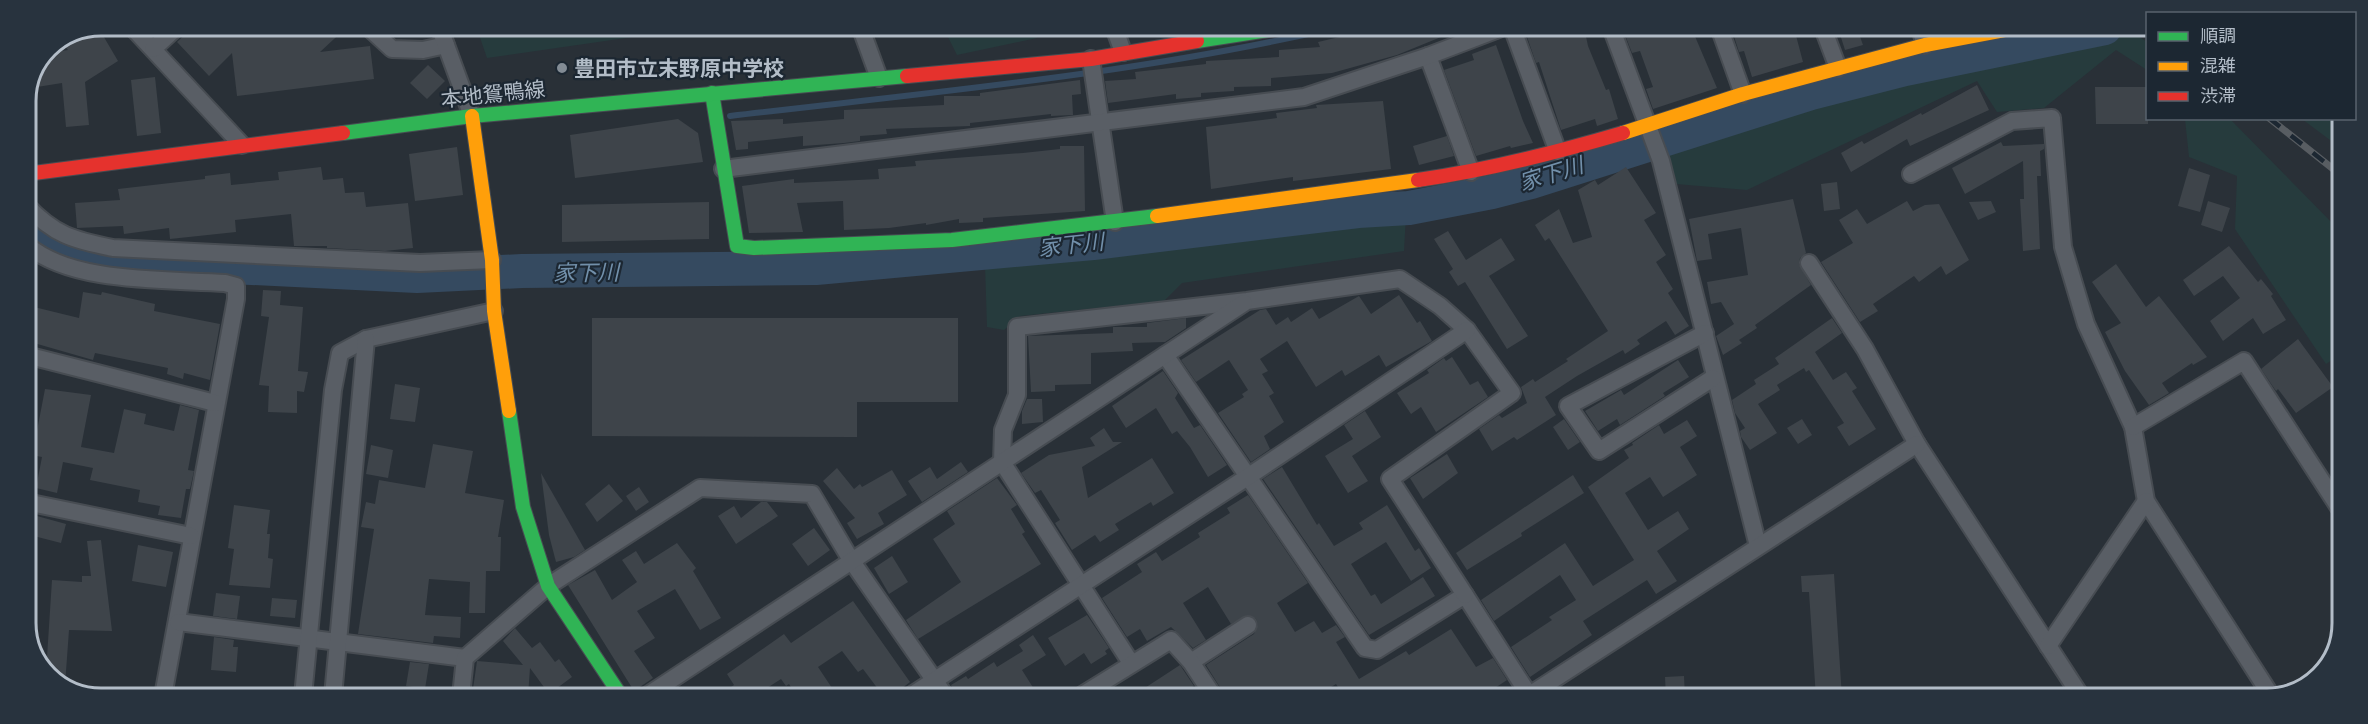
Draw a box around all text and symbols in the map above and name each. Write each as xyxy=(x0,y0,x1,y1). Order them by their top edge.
legend xyxy=(2146,12,2356,120)
text: 順調 xyxy=(2200,23,2236,48)
text: 混雑 xyxy=(2200,53,2236,78)
place label: 豊田市立末野原中学校 xyxy=(574,54,784,83)
marker: 豊田市立末野原中学校 xyxy=(555,61,569,75)
street label: 本地鴛鴨線 xyxy=(439,74,547,114)
text: 渋滞 xyxy=(2200,83,2236,108)
water label: 家下川 xyxy=(1515,149,1589,198)
water label: 家下川 xyxy=(1037,226,1107,264)
water label: 家下川 xyxy=(553,257,621,289)

